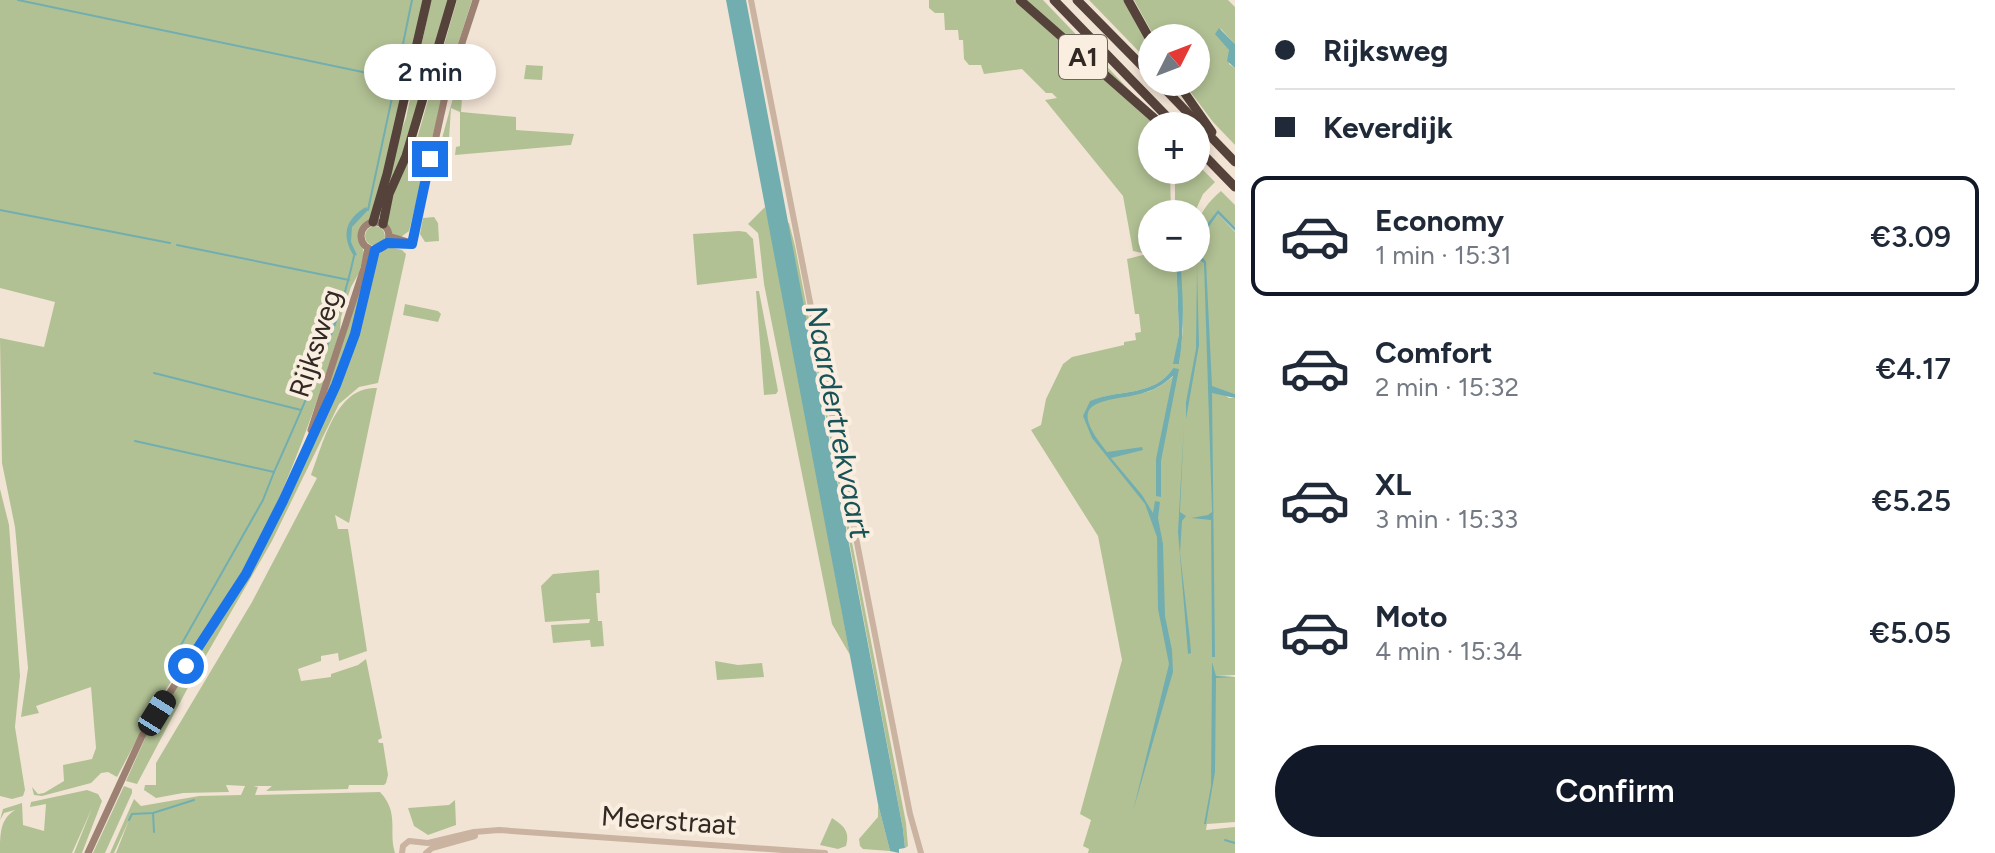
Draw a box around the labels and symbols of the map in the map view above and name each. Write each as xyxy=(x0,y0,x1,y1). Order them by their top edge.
north arrow xyxy=(1138,24,1210,96)
road number: A1 xyxy=(1059,35,1107,79)
callout: 2 min xyxy=(364,43,496,99)
route end xyxy=(412,141,448,177)
street label: Rijksweg xyxy=(282,285,348,401)
water label: Naardertrekvaart xyxy=(798,302,879,543)
route start xyxy=(168,648,204,684)
car xyxy=(134,686,180,740)
street label: Meerstraat xyxy=(600,798,738,842)

